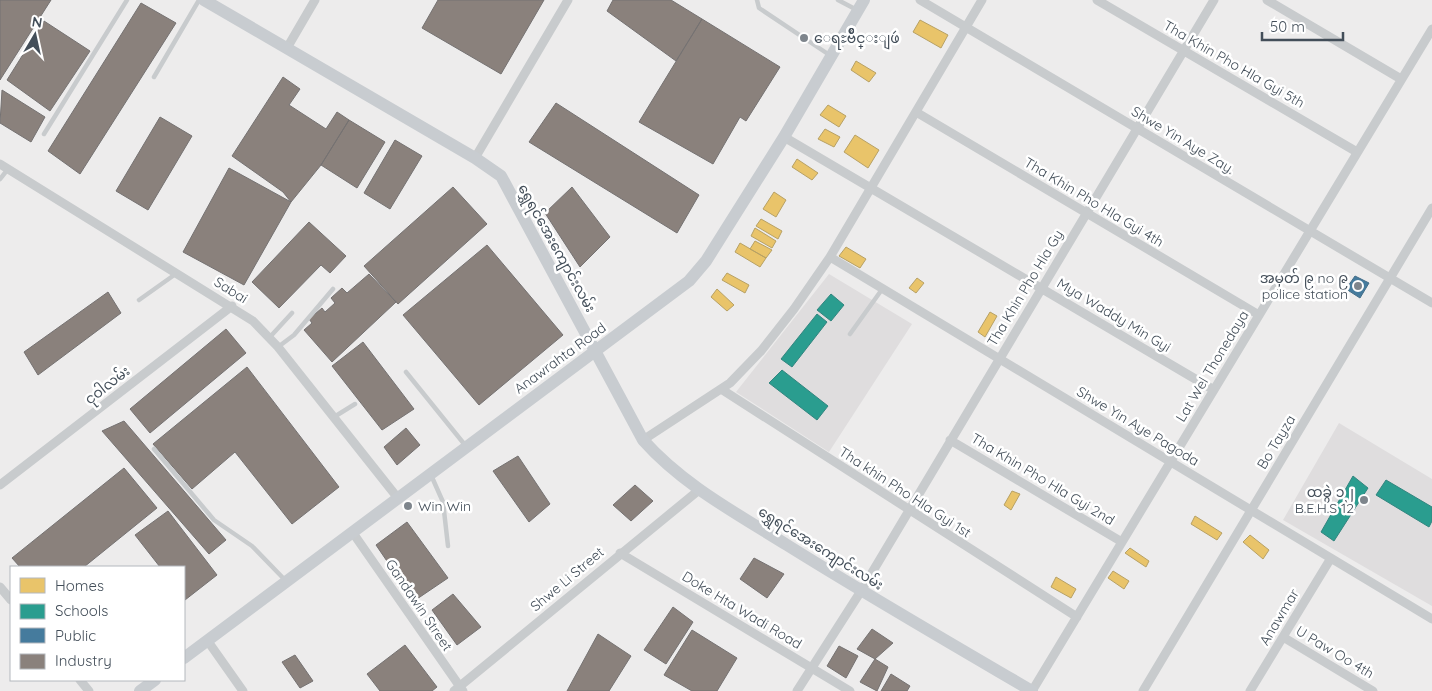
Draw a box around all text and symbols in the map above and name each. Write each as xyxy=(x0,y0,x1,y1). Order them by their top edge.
north arrow xyxy=(10,10,60,60)
scale bar xyxy=(1262,10,1343,42)
text: N xyxy=(31,12,44,32)
street label: Tha Khin Pho Hla Gyi 5th xyxy=(1160,16,1308,112)
text: 50 m xyxy=(1270,17,1305,36)
place label: ေရႊဗ်ိဳင္းျဖဴ xyxy=(814,28,900,50)
marker: ေရႊဗ်ိဳင္းျဖဴ xyxy=(798,32,810,44)
street label: Shwe Yin Aye Zay. xyxy=(1128,102,1238,178)
street label: Tha Khin Pho Hla Gyi 4th xyxy=(1021,153,1167,251)
street label: ရွှေရင်အေးကျောင်းလမ်း xyxy=(512,180,601,317)
street label: Tha Khin Pho Hla Gy xyxy=(983,226,1067,350)
place label: အမှတ် ၉ no ၉ police station xyxy=(1260,268,1348,303)
street label: Sabai xyxy=(211,273,251,307)
street label: Mya Waddy Min Gyi xyxy=(1054,274,1174,356)
marker: အမှတ် ၉ no ၉ police station xyxy=(1352,280,1364,292)
street label: Lat Wel Thonedaya xyxy=(1172,307,1252,425)
street label: Anawrahta Road xyxy=(510,319,610,397)
street label: ငုဝါလမ်း xyxy=(80,361,135,411)
street label: Shwe Yin Aye Pagoda xyxy=(1073,382,1203,470)
street label: Bo Tayza xyxy=(1253,412,1299,472)
street label: Tha Khin Pho Hla Gyi 2nd xyxy=(968,429,1118,529)
street label: Tha khin Pho Hla Gyi 1st xyxy=(835,442,975,542)
place label: ထခွဲ ၁၂ B.E.H.S 12 xyxy=(1295,483,1354,517)
marker: ထခွဲ ၁၂ B.E.H.S 12 xyxy=(1358,494,1370,506)
place label: Win Win xyxy=(418,497,471,515)
marker: Win Win xyxy=(402,500,414,512)
street label: ရွှေရင်အေးကျောင်းလမ်း xyxy=(754,501,887,596)
street label: Shwe Li Street xyxy=(527,543,608,615)
street label: Gandawin Street xyxy=(382,556,457,655)
legend xyxy=(10,566,185,681)
street label: Doke Hta Wadi Road xyxy=(679,567,805,653)
text: Homes xyxy=(55,576,104,595)
street label: Anawmar xyxy=(1255,585,1303,649)
text: Schools xyxy=(55,601,108,620)
street label: U Paw Oo 4th xyxy=(1293,622,1377,682)
text: Public xyxy=(55,626,96,645)
text: Industry xyxy=(55,651,112,670)

